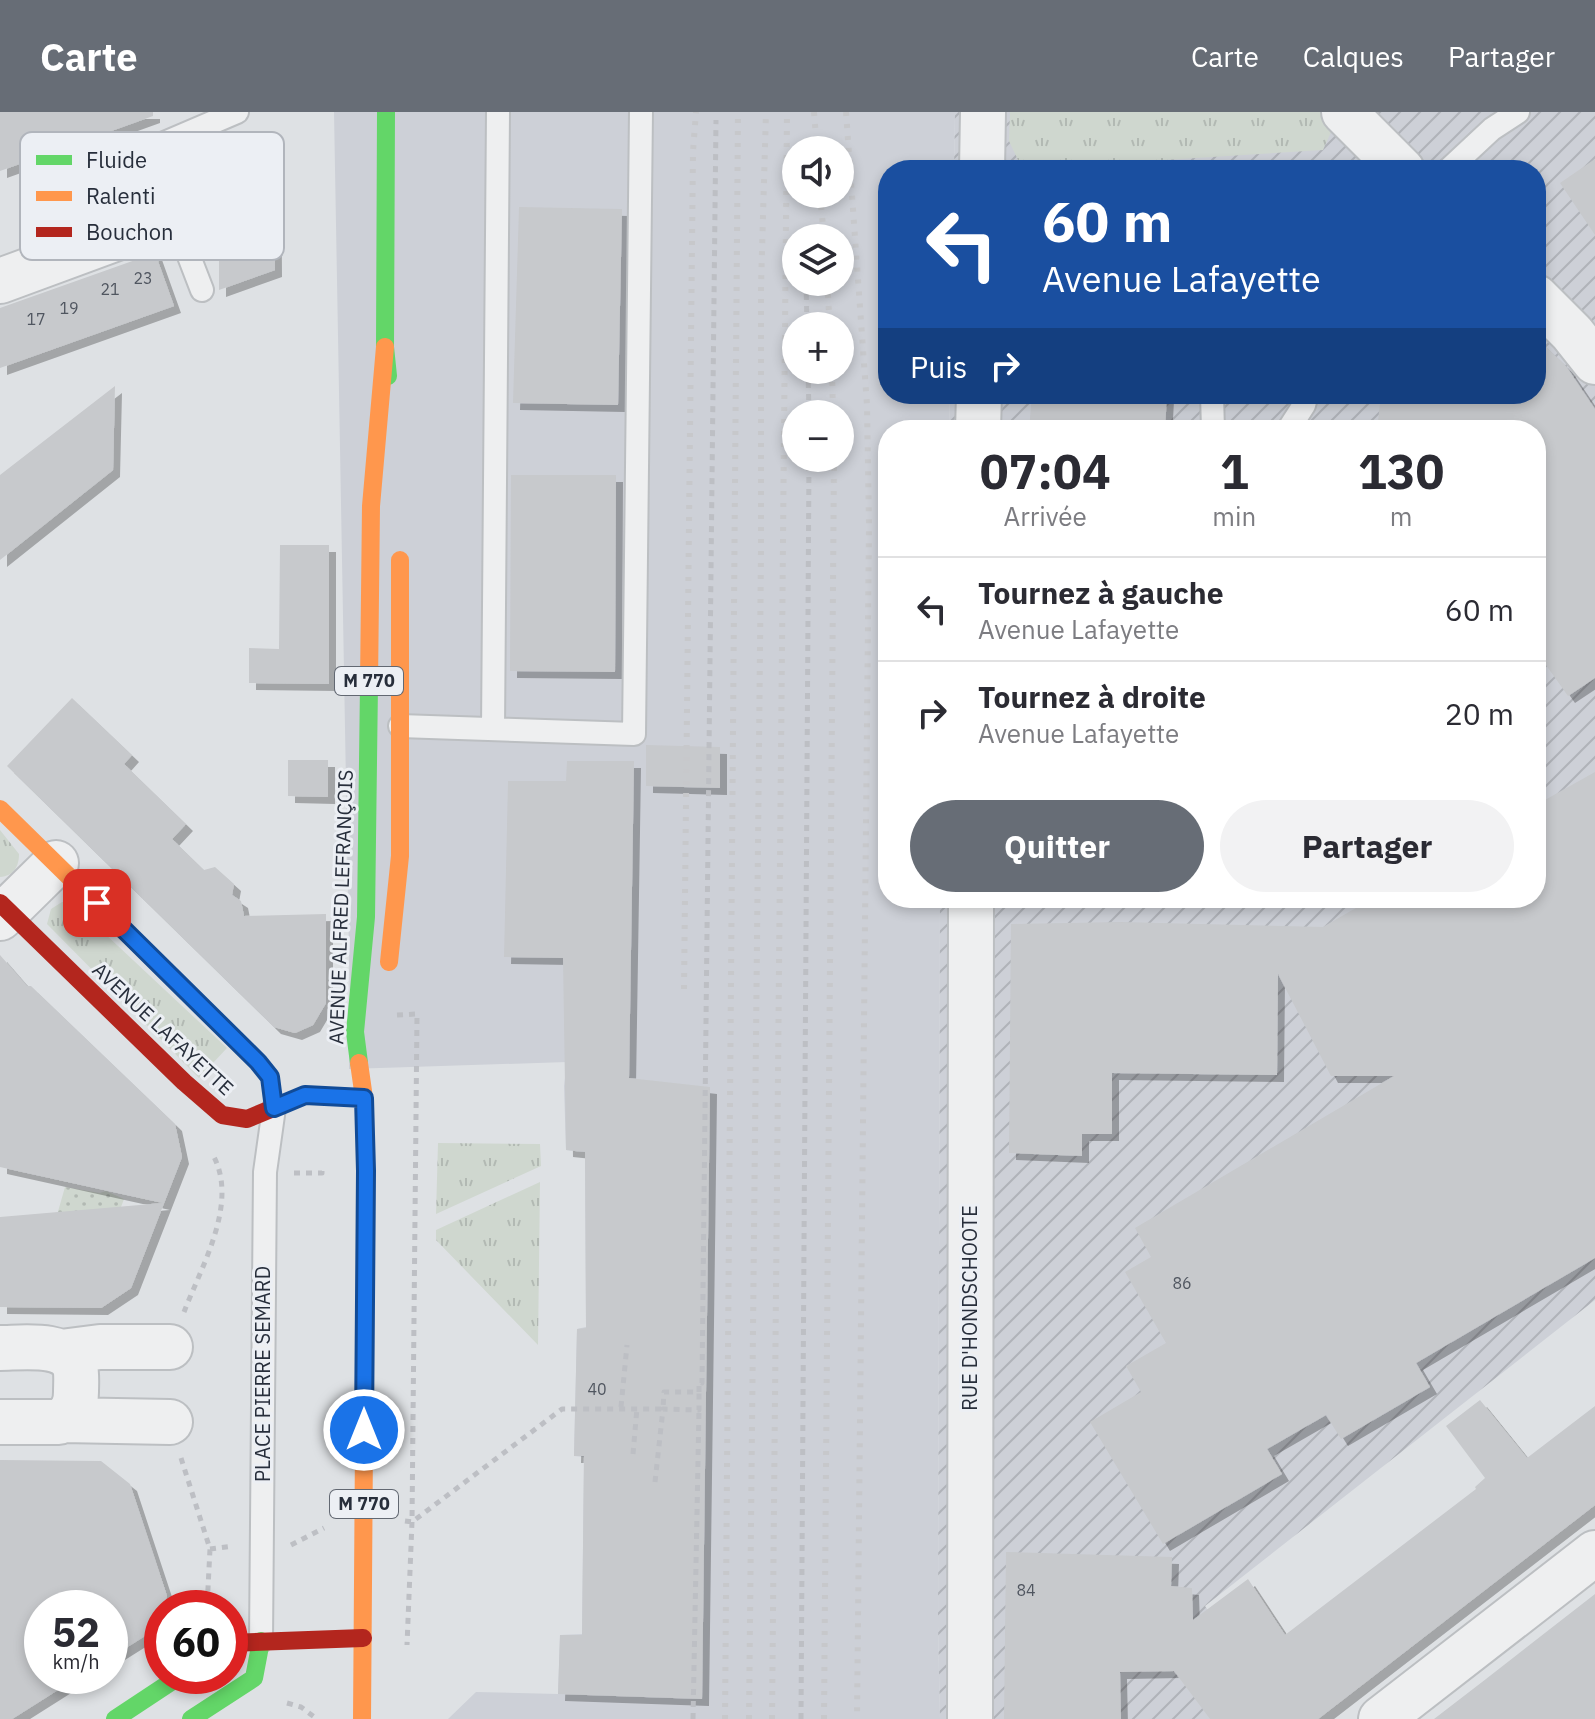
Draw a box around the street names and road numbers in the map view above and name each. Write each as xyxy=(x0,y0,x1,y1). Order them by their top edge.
road number: M 770 xyxy=(335,667,403,695)
street label: AVENUE ALFRED LEFRANÇOIS xyxy=(322,769,359,1045)
street label: AVENUE LAFAYETTE xyxy=(87,956,240,1101)
street label: RUE D'HONDSCHOOTE xyxy=(956,1205,983,1411)
street label: PLACE PIERRE SEMARD xyxy=(249,1266,276,1482)
road number: M 770 xyxy=(330,1490,398,1518)

